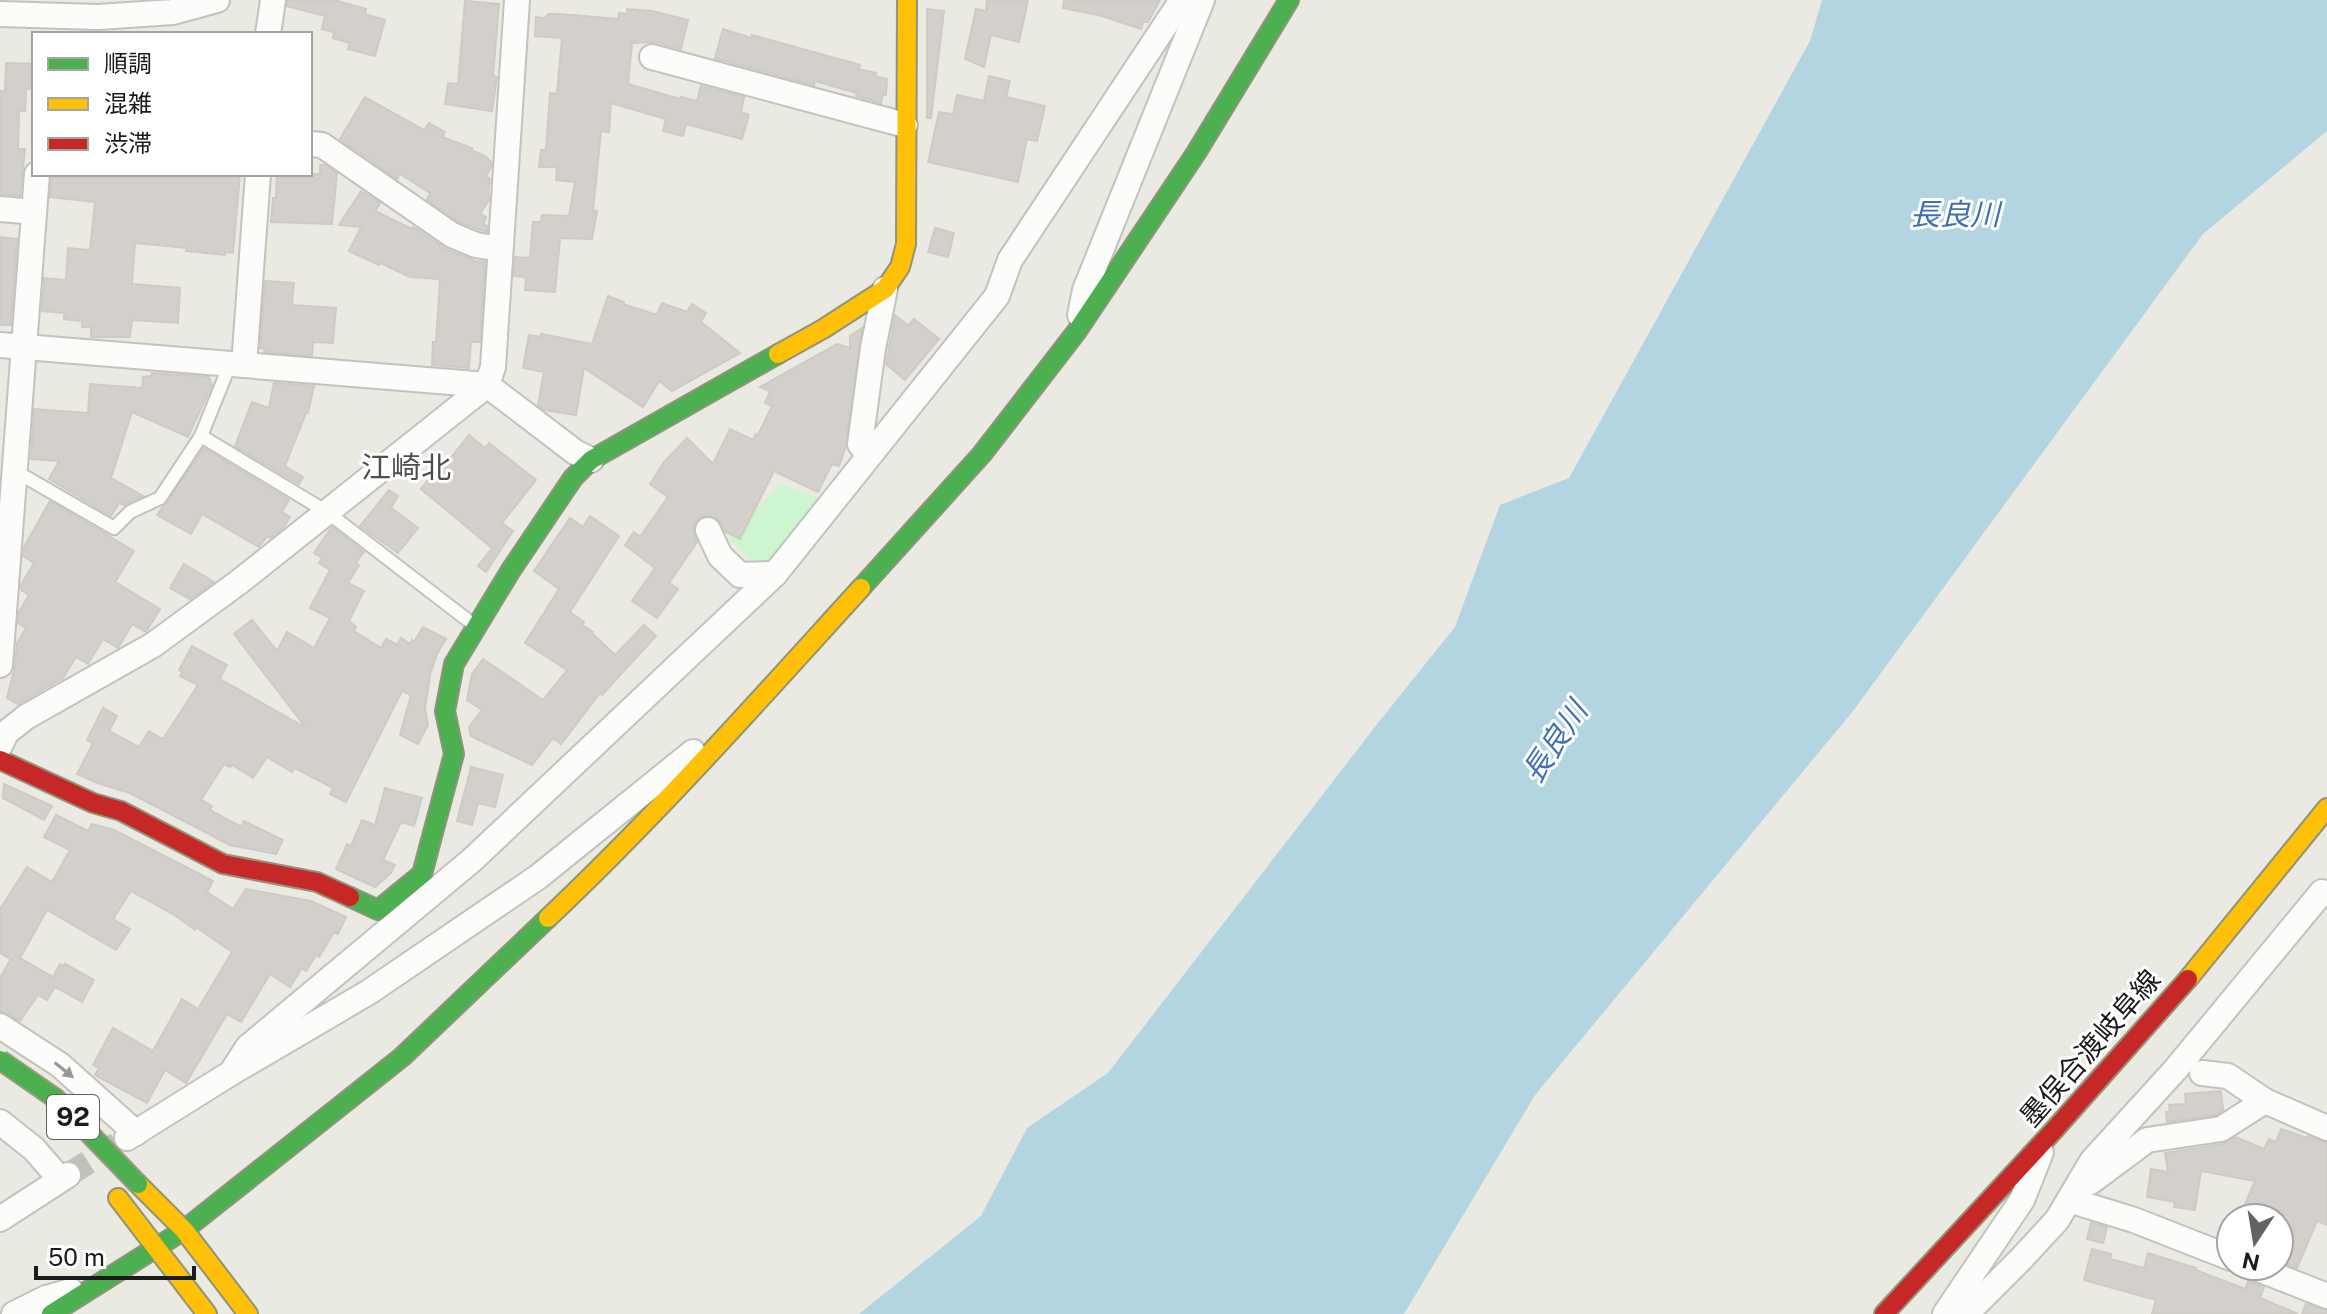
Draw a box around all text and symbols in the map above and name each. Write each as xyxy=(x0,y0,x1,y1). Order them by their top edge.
legend xyxy=(32,32,312,176)
text: 順調 xyxy=(104,49,152,77)
text: 混雑 xyxy=(104,89,152,117)
text: 渋滞 xyxy=(104,129,152,157)
water label: 長良川 xyxy=(1910,196,2003,232)
district label: 江崎北 xyxy=(361,449,451,485)
water label: 長良川 xyxy=(1514,692,1596,789)
street label: 墨俣合渡岐阜線 xyxy=(2013,963,2166,1132)
one-way arrow xyxy=(54,1061,75,1078)
road number: 92 xyxy=(47,1095,99,1139)
north arrow xyxy=(2215,1202,2295,1282)
scale bar xyxy=(36,1230,194,1280)
text: 50 m xyxy=(48,1243,105,1271)
text: N xyxy=(2240,1247,2262,1276)

